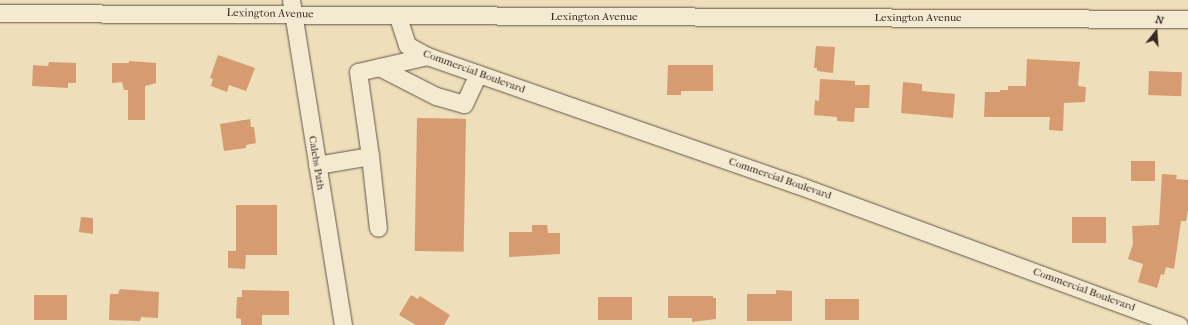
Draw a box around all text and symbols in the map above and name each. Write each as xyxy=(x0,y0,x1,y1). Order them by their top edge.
street label: Lexington Avenue xyxy=(226,7,314,21)
street label: Lexington Avenue xyxy=(550,10,638,24)
street label: Lexington Avenue xyxy=(874,11,962,25)
north arrow xyxy=(1136,12,1176,52)
text: N xyxy=(1154,13,1166,27)
street label: Commercial Boulevard xyxy=(421,47,527,97)
street label: Calebs Path xyxy=(305,135,327,191)
street label: Commercial Boulevard xyxy=(727,155,833,203)
street label: Commercial Boulevard xyxy=(1031,265,1137,315)

